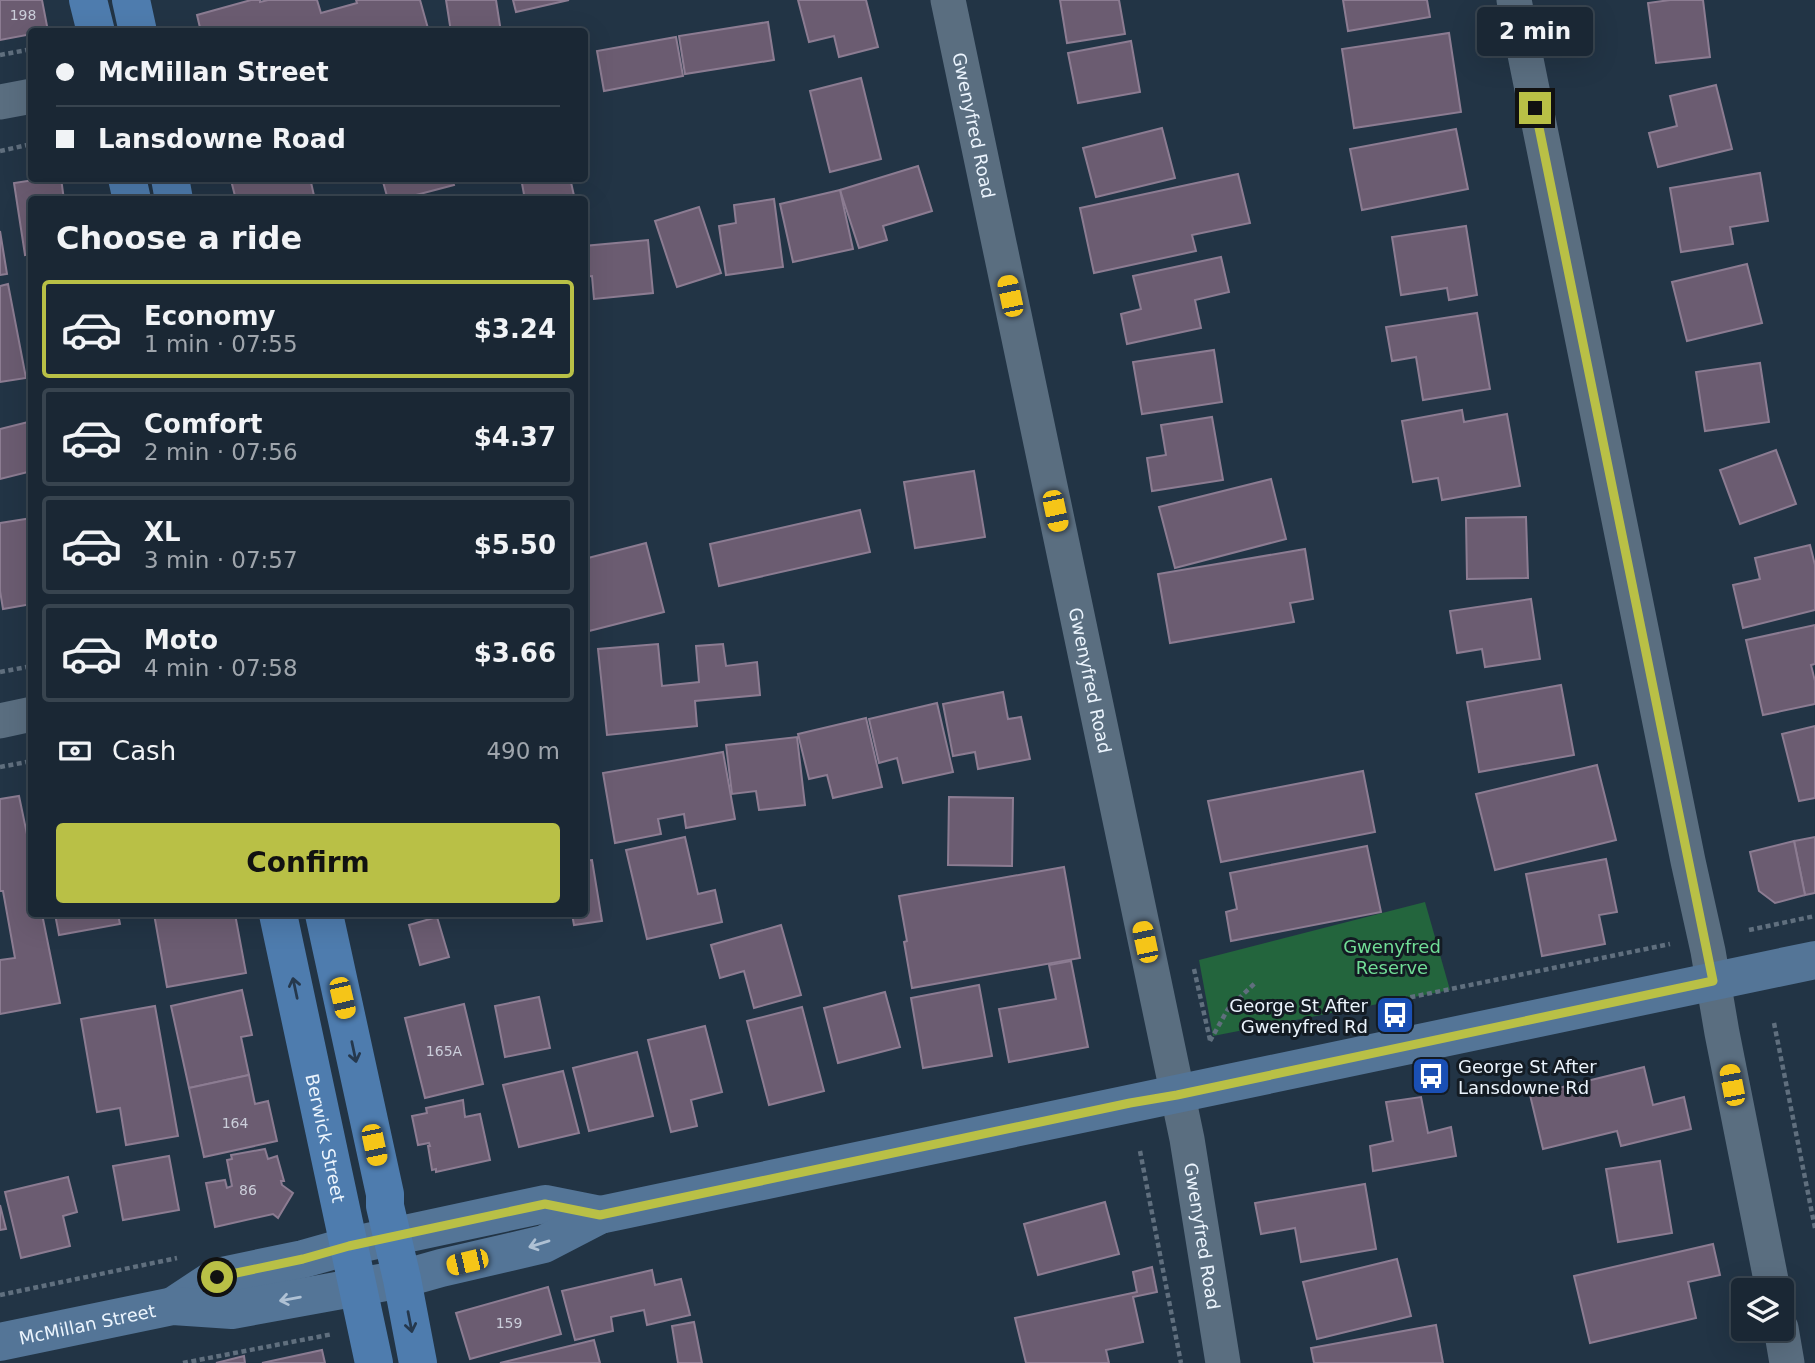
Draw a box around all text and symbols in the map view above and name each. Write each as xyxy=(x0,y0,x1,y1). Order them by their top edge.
house number: 198 xyxy=(10,7,36,23)
callout: 2 min xyxy=(1477,7,1593,56)
text: 2 min xyxy=(1499,18,1571,44)
street label: Gwenyfred Road xyxy=(949,50,1000,200)
text: McMillan Street xyxy=(98,57,329,87)
route end xyxy=(1519,92,1551,124)
text: Lansdowne Road xyxy=(98,124,346,154)
text: Choose a ride xyxy=(56,219,302,257)
car xyxy=(996,273,1025,319)
icon: car xyxy=(60,298,123,361)
text: Economy xyxy=(144,301,275,331)
text: $3.24 xyxy=(474,314,556,344)
text: 1 min · 07:55 xyxy=(144,331,298,357)
icon: car xyxy=(60,406,123,469)
text: Comfort xyxy=(144,409,262,439)
text: $4.37 xyxy=(474,422,556,452)
text: 2 min · 07:56 xyxy=(144,439,298,465)
car xyxy=(1041,488,1070,534)
icon: car xyxy=(60,514,123,577)
text: XL xyxy=(144,517,181,547)
text: $5.50 xyxy=(474,530,556,560)
text: 3 min · 07:57 xyxy=(144,547,298,573)
street label: Gwenyfred Road xyxy=(1065,605,1116,755)
icon: car xyxy=(60,622,123,685)
text: Moto xyxy=(144,625,218,655)
text: $3.66 xyxy=(474,638,556,668)
text: 4 min · 07:58 xyxy=(144,655,298,681)
icon: cash xyxy=(56,732,94,770)
text: Cash xyxy=(112,736,176,766)
text: 490 m xyxy=(486,738,560,764)
button: Confirm xyxy=(56,823,560,903)
car xyxy=(1131,919,1160,965)
park label: Gwenyfred Reserve xyxy=(1343,936,1441,978)
car xyxy=(328,975,357,1021)
one-way arrow xyxy=(287,977,301,1000)
bus stop icon: George St After Gwenyfred Rd xyxy=(1374,994,1416,1036)
place label: George St After Gwenyfred Rd xyxy=(1229,995,1369,1037)
one-way arrow xyxy=(348,1040,362,1063)
house number: 165A xyxy=(426,1043,463,1059)
bus stop icon: George St After Lansdowne Rd xyxy=(1410,1055,1452,1097)
place label: George St After Lansdowne Rd xyxy=(1458,1056,1597,1098)
car xyxy=(1718,1062,1747,1108)
street label: Berwick Street xyxy=(302,1071,350,1204)
house number: 164 xyxy=(222,1115,248,1131)
car xyxy=(360,1122,389,1168)
street label: Gwenyfred Road xyxy=(1180,1161,1225,1311)
house number: 86 xyxy=(239,1182,257,1198)
one-way arrow xyxy=(528,1239,550,1252)
car xyxy=(445,1247,490,1277)
route start xyxy=(201,1261,233,1293)
map controls xyxy=(1731,1278,1794,1341)
button: layers xyxy=(1731,1278,1794,1341)
one-way arrow xyxy=(279,1293,302,1307)
street label: McMillan Street xyxy=(17,1299,157,1348)
one-way arrow xyxy=(404,1310,418,1333)
house number: 159 xyxy=(496,1315,522,1331)

